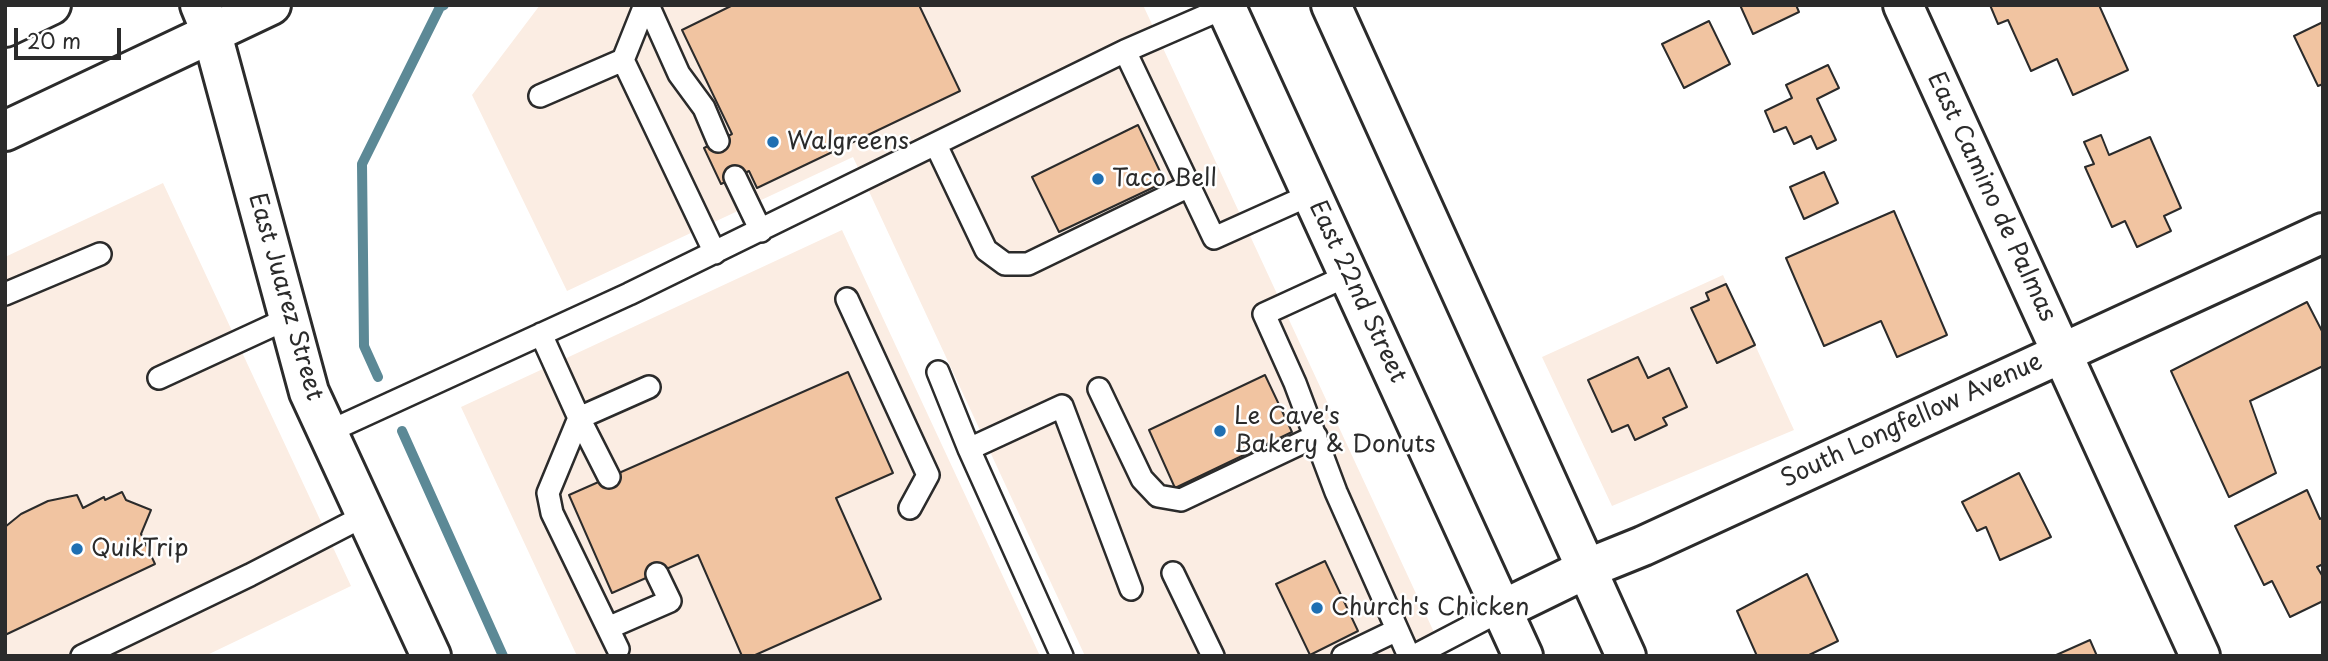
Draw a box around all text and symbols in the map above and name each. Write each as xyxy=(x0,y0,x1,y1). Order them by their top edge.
scale bar xyxy=(18,14,124,58)
text: 20 m xyxy=(27,24,81,56)
street label: East Camino de Palmas xyxy=(1921,68,2061,326)
place label: Walgreens xyxy=(787,128,909,156)
marker: Walgreens xyxy=(765,134,781,150)
place label: Taco Bell xyxy=(1112,165,1217,193)
marker: Taco Bell xyxy=(1090,171,1106,187)
street label: East Juarez Street xyxy=(242,190,328,404)
street label: East 22nd Street xyxy=(1302,196,1412,388)
street label: South Longfellow Avenue xyxy=(1777,348,2047,494)
place label: Le Cave's Bakery & Donuts xyxy=(1234,403,1436,459)
marker: Le Cave's Bakery & Donuts xyxy=(1212,423,1228,439)
place label: QuikTrip xyxy=(91,535,188,563)
marker: QuikTrip xyxy=(69,541,85,557)
place label: Church's Chicken xyxy=(1331,594,1530,622)
marker: Church's Chicken xyxy=(1309,600,1325,616)

